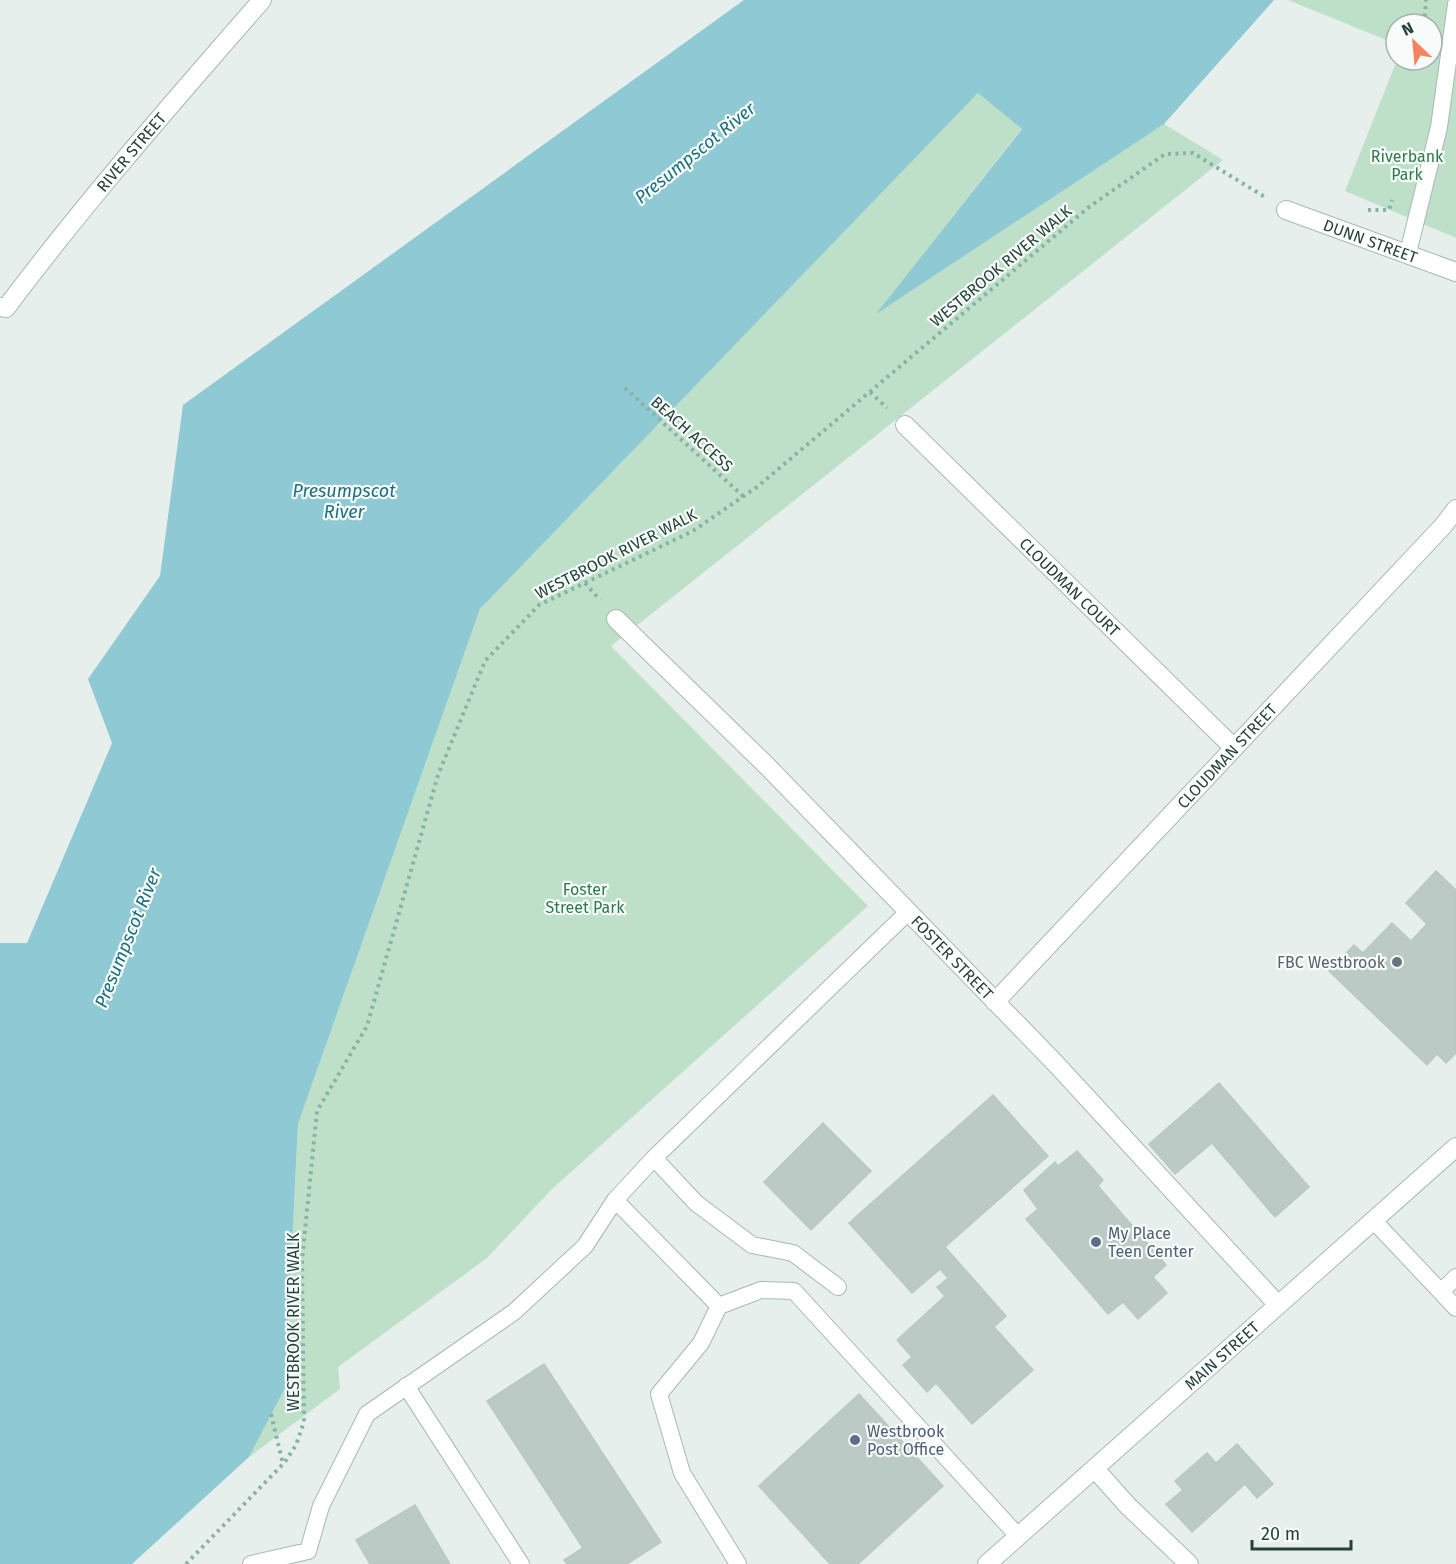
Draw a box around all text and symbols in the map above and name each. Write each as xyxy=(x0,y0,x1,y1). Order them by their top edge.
north arrow xyxy=(1384,12,1444,72)
text: N xyxy=(1399,18,1417,40)
water label: Presumpscot River xyxy=(630,97,761,208)
street label: RIVER STREET xyxy=(92,108,170,195)
park label: Riverbank Park xyxy=(1371,147,1444,184)
street label: WESTBROOK RIVER WALK xyxy=(926,201,1076,331)
street label: DUNN STREET xyxy=(1321,215,1421,267)
street label: BEACH ACCESS xyxy=(647,392,737,476)
water label: Presumpscot River xyxy=(292,480,396,523)
street label: WESTBROOK RIVER WALK xyxy=(532,505,701,603)
street label: CLOUDMAN COURT xyxy=(1016,534,1124,641)
street label: CLOUDMAN STREET xyxy=(1173,699,1281,812)
water label: Presumpscot River xyxy=(90,864,166,1011)
park label: Foster Street Park xyxy=(545,880,625,917)
street label: FOSTER STREET xyxy=(907,911,998,1004)
place label: FBC Westbrook xyxy=(1277,953,1386,972)
marker: FBC Westbrook xyxy=(1390,955,1404,969)
place label: My Place Teen Center xyxy=(1108,1224,1194,1261)
street label: WESTBROOK RIVER WALK xyxy=(284,1232,303,1411)
marker: My Place Teen Center xyxy=(1089,1235,1103,1249)
street label: MAIN STREET xyxy=(1180,1317,1263,1393)
place label: Westbrook Post Office xyxy=(867,1422,945,1459)
marker: Westbrook Post Office xyxy=(848,1433,862,1447)
scale bar xyxy=(1252,1513,1351,1551)
text: 20 m xyxy=(1261,1523,1300,1545)

